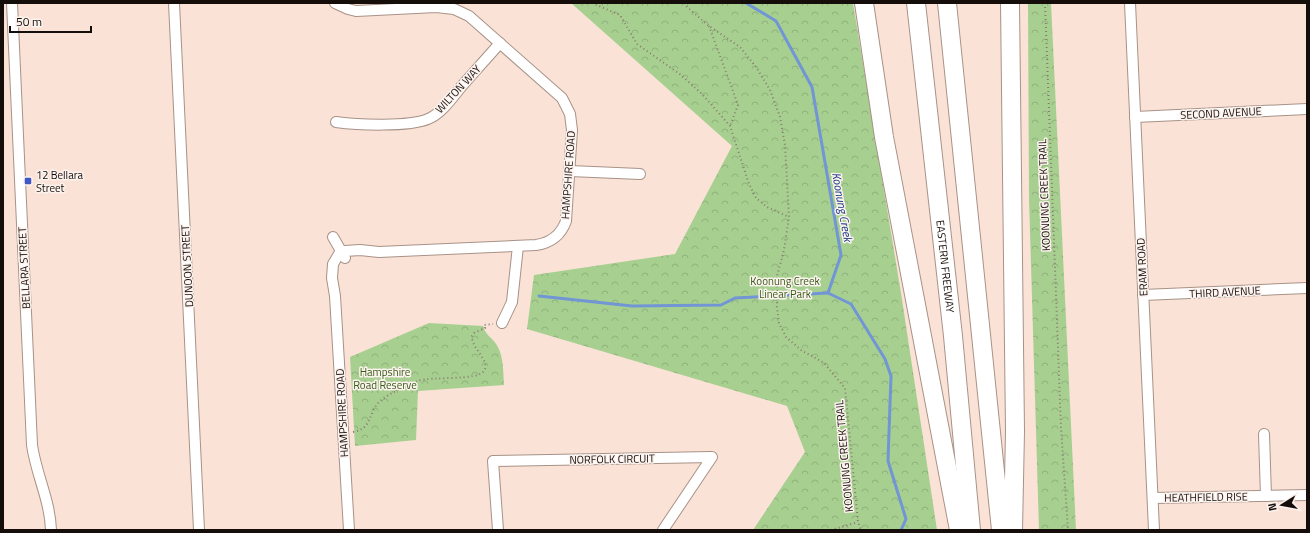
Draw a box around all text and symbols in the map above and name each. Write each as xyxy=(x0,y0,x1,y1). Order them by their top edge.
scale bar xyxy=(10,8,91,34)
text: 50 m xyxy=(16,12,42,31)
street label: WILTON WAY xyxy=(431,61,485,117)
street label: SECOND AVENUE xyxy=(1180,103,1262,123)
street label: HAMPSHIRE ROAD xyxy=(557,130,579,220)
street label: KOONUNG CREEK TRAIL xyxy=(1034,138,1054,251)
place label: 12 Bellara Street xyxy=(36,167,83,196)
water label: Koonung Creek xyxy=(827,171,858,245)
marker: 12 Bellara Street xyxy=(23,176,33,186)
street label: EASTERN FREEWAY xyxy=(932,219,958,314)
street label: DUNOON STREET xyxy=(177,224,197,308)
street label: BELLARA STREET xyxy=(14,226,34,309)
street label: ERAM ROAD xyxy=(1132,237,1152,297)
park label: Koonung Creek Linear Park xyxy=(750,273,820,302)
street label: THIRD AVENUE xyxy=(1189,282,1261,302)
park label: Hampshire Road Reserve xyxy=(353,364,417,393)
street label: HAMPSHIRE ROAD xyxy=(332,368,352,458)
street label: KOONUNG CREEK TRAIL xyxy=(831,399,857,513)
street label: NORFOLK CIRCUIT xyxy=(569,450,655,468)
north arrow xyxy=(1262,485,1302,525)
street label: HEATHFIELD RISE xyxy=(1164,488,1248,506)
text: N xyxy=(1264,502,1281,512)

